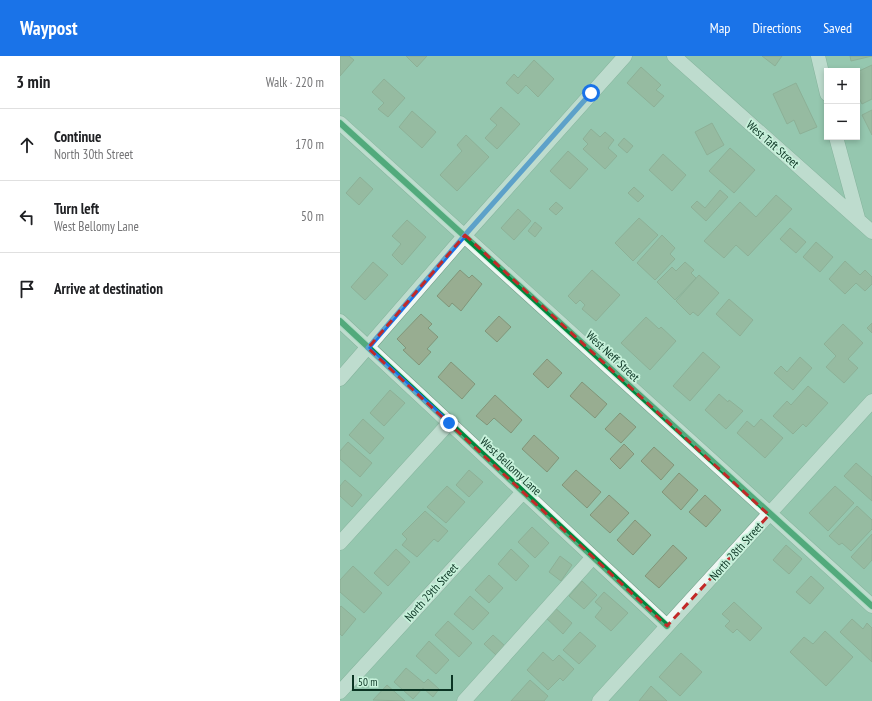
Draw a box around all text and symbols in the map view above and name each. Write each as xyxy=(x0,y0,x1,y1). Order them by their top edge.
text: Waypost xyxy=(20,16,77,40)
text: Map xyxy=(710,19,730,37)
text: Directions xyxy=(752,19,801,37)
text: Saved xyxy=(823,19,852,37)
map controls xyxy=(824,68,860,140)
button: + xyxy=(824,68,860,104)
text: 3 min xyxy=(16,71,50,93)
text: Walk · 220 m xyxy=(266,74,324,91)
route start xyxy=(582,84,600,102)
button: − xyxy=(824,104,860,140)
street label: West Taft Street xyxy=(744,117,803,171)
text: Continue xyxy=(54,127,101,146)
icon: ahead xyxy=(16,134,38,156)
text: 170 m xyxy=(295,136,324,153)
text: North 30th Street xyxy=(54,146,133,163)
text: Turn left xyxy=(54,199,99,218)
icon: left xyxy=(16,206,38,228)
text: 50 m xyxy=(301,208,324,225)
text: West Bellomy Lane xyxy=(54,218,139,235)
icon: arrive xyxy=(16,278,38,300)
text: Arrive at destination xyxy=(54,279,163,298)
street label: West Neff Street xyxy=(583,328,643,385)
route end xyxy=(440,414,458,432)
street label: West Bellomy Lane xyxy=(477,434,545,498)
street label: North 28th Street xyxy=(706,518,766,583)
street label: North 29th Street xyxy=(401,559,461,624)
scale bar xyxy=(352,673,453,692)
text: 50 m xyxy=(358,675,377,689)

